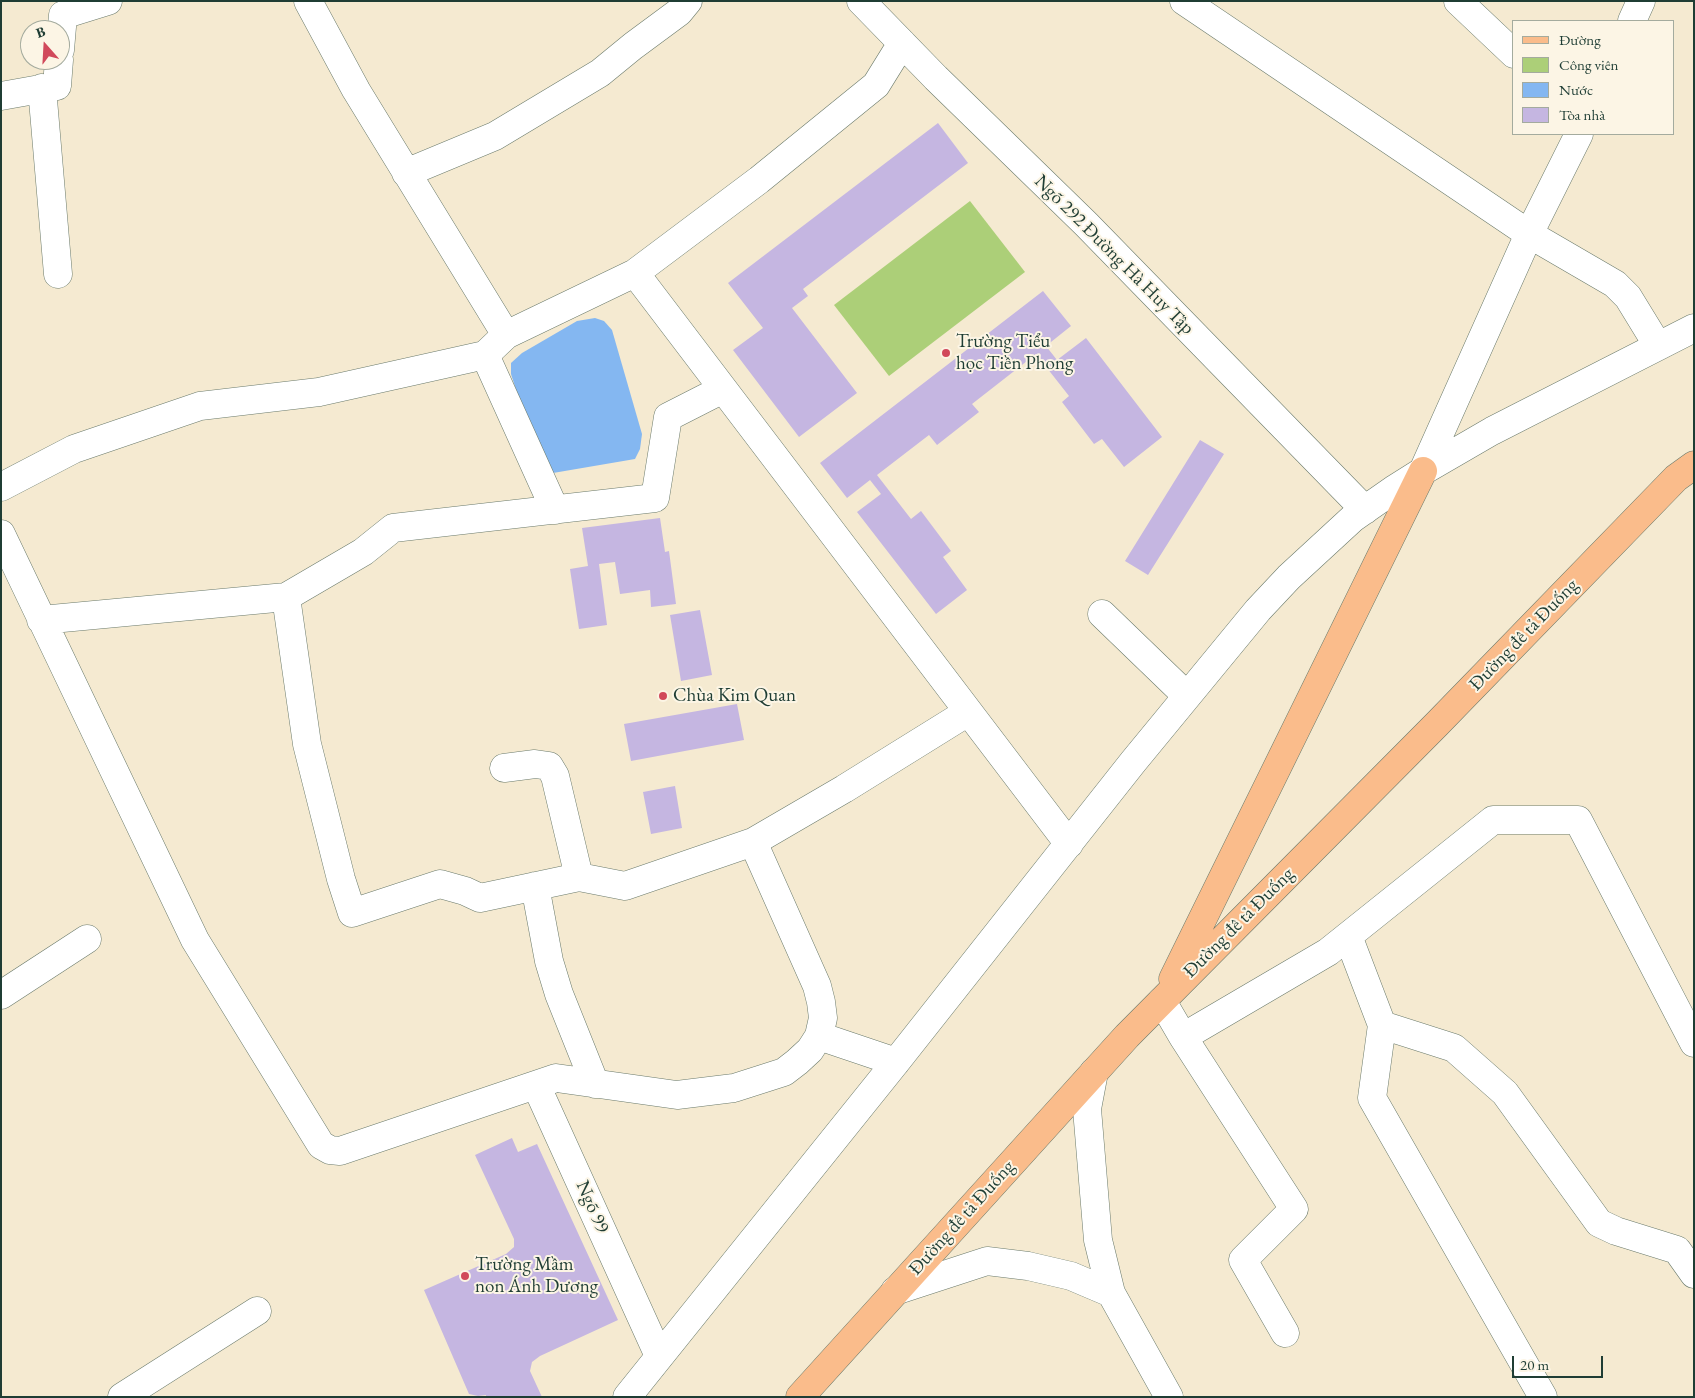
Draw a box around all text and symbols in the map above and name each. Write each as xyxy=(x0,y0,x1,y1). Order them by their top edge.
north arrow xyxy=(20,20,70,70)
legend xyxy=(1512,20,1675,135)
text: B xyxy=(33,22,48,42)
text: Đường xyxy=(1559,30,1601,49)
text: Công viên xyxy=(1559,55,1619,74)
text: Nước xyxy=(1559,80,1593,99)
text: Tòa nhà xyxy=(1559,105,1605,124)
street label: Ngõ 292 Đường Hà Huy Tập xyxy=(1029,170,1199,340)
place label: Trường Tiểu học Tiền Phong xyxy=(956,331,1073,375)
marker: Trường Tiểu học Tiền Phong xyxy=(940,347,952,359)
street label: Đường đê tả Đuống xyxy=(1465,574,1583,696)
place label: Chùa Kim Quan xyxy=(673,685,796,707)
marker: Chùa Kim Quan xyxy=(657,690,669,702)
street label: Đường đê tả Đuống xyxy=(1179,863,1299,983)
street label: Đường đê tả Đuống xyxy=(904,1156,1020,1280)
street label: Ngõ 99 xyxy=(570,1177,614,1237)
place label: Trường Mầm non Ánh Dương xyxy=(475,1254,598,1298)
marker: Trường Mầm non Ánh Dương xyxy=(459,1270,471,1282)
scale bar xyxy=(1515,1346,1606,1378)
text: 20 m xyxy=(1520,1355,1549,1374)

